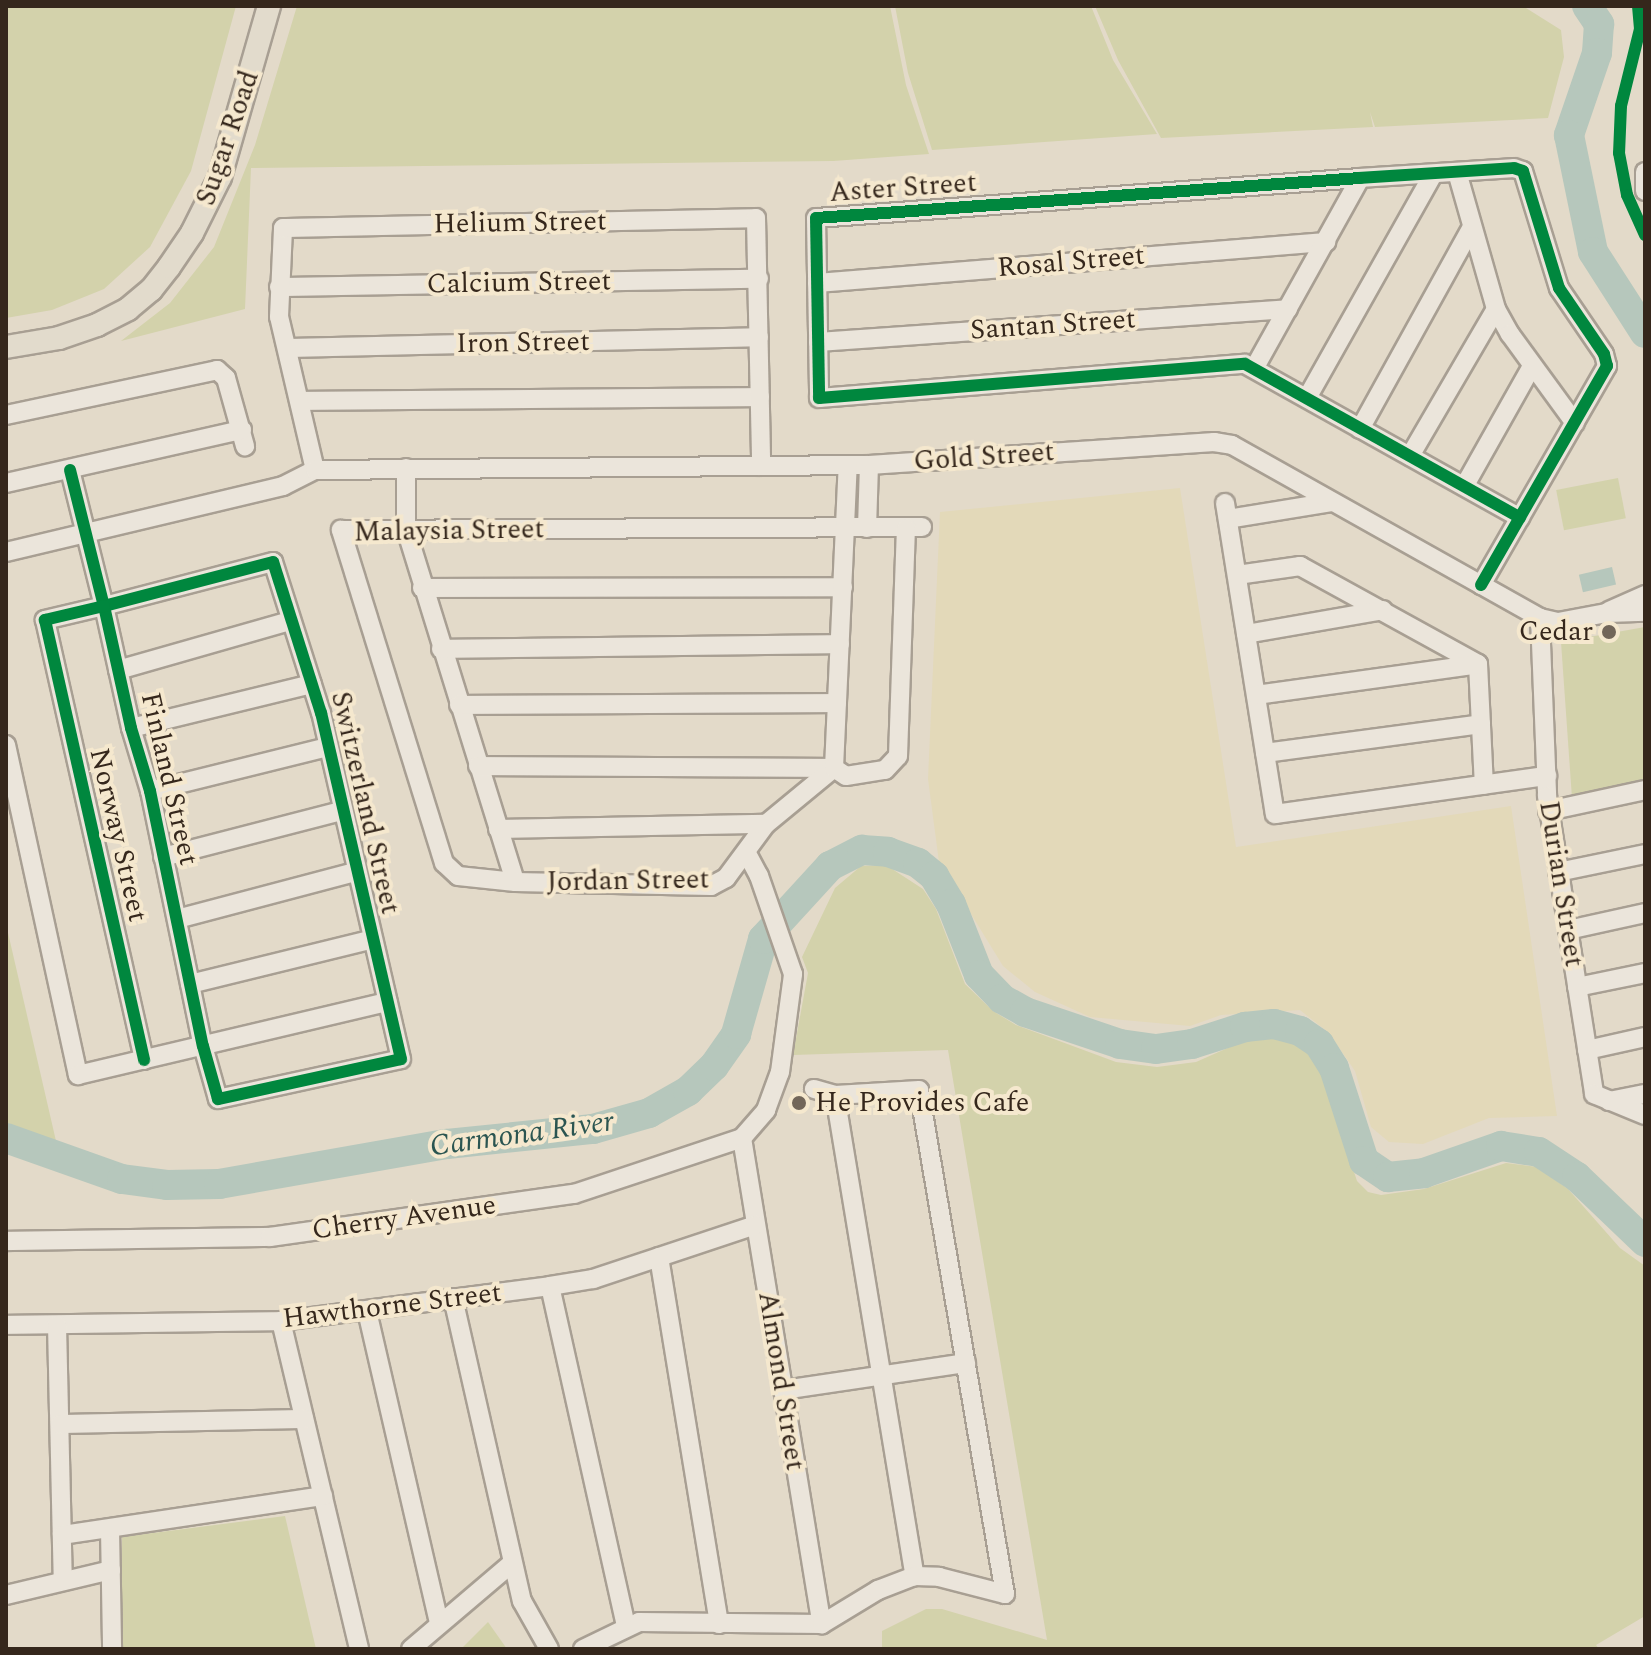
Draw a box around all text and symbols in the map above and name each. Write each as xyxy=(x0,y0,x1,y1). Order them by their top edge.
street label: Sugar Road xyxy=(189,66,267,210)
street label: Aster Street xyxy=(828,166,978,210)
street label: Helium Street xyxy=(433,205,607,241)
street label: Rosal Street xyxy=(996,239,1146,285)
street label: Calcium Street xyxy=(426,265,612,301)
street label: Santan Street xyxy=(969,302,1137,348)
street label: Iron Street xyxy=(456,325,590,361)
street label: Gold Street xyxy=(913,435,1055,479)
street label: Malaysia Street xyxy=(353,513,545,549)
place label: Cedar xyxy=(1519,615,1593,649)
marker: Cedar xyxy=(1600,623,1618,641)
street label: Switzerland Street xyxy=(323,688,407,918)
street label: Finland Street xyxy=(133,689,205,869)
street label: Norway Street xyxy=(82,745,154,925)
street label: Durian Street xyxy=(1531,799,1591,969)
street label: Jordan Street xyxy=(546,863,710,899)
place label: He Provides Cafe xyxy=(815,1086,1029,1120)
marker: He Provides Cafe xyxy=(790,1094,808,1112)
water label: Carmona River xyxy=(428,1103,616,1165)
street label: Cherry Avenue xyxy=(310,1188,498,1248)
street label: Hawthorne Street xyxy=(281,1276,503,1336)
street label: Almond Street xyxy=(750,1289,812,1473)

